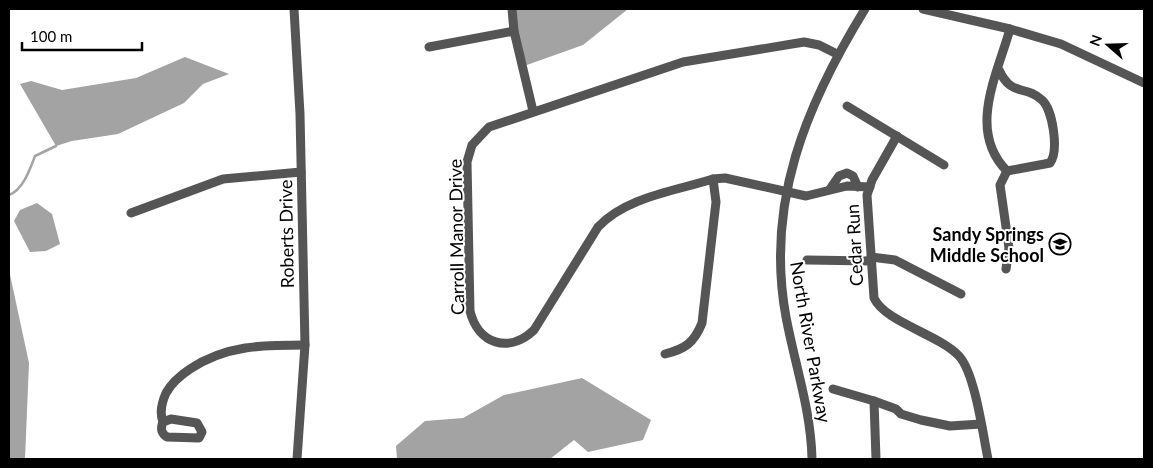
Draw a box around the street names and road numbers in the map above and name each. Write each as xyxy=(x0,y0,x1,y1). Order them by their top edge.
street label: Carroll Manor Drive xyxy=(444,159,468,315)
street label: Roberts Drive xyxy=(274,179,298,289)
street label: Cedar Run xyxy=(841,203,867,287)
street label: North River Parkway xyxy=(786,260,836,425)

